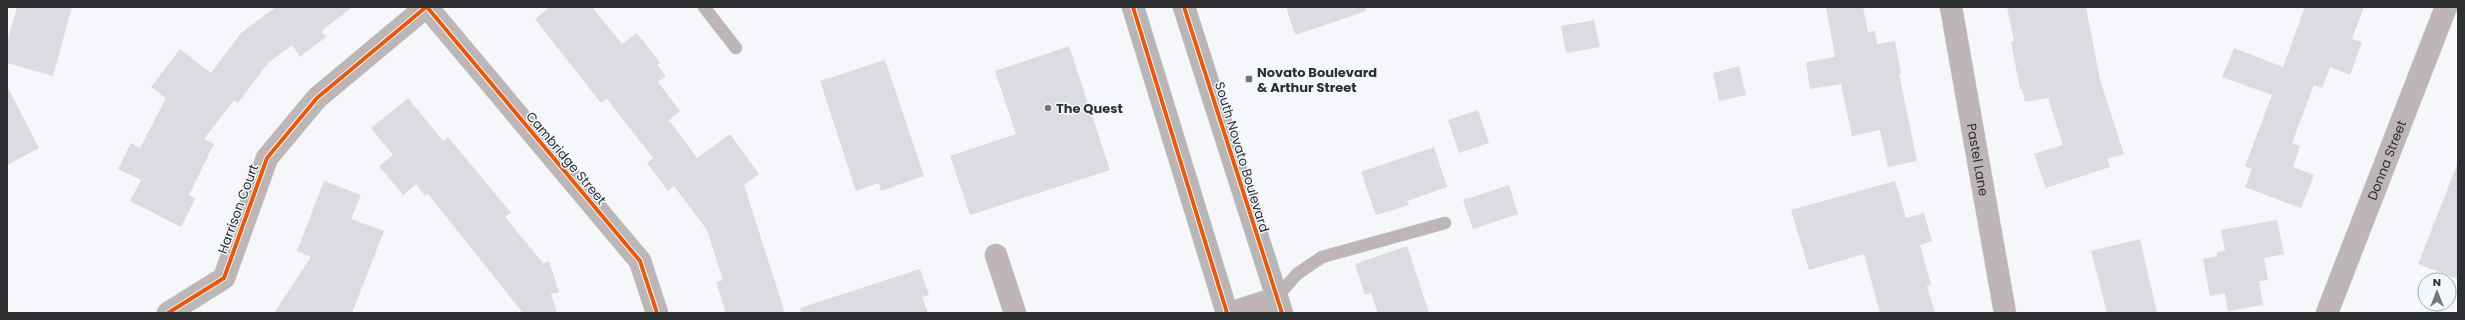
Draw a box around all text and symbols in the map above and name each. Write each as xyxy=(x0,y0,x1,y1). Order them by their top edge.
place label: Novato Boulevard & Arthur Street xyxy=(1257,63,1377,97)
marker: Novato Boulevard & Arthur Street xyxy=(1244,74,1254,84)
street label: South Novato Boulevard xyxy=(1210,79,1274,235)
place label: The Quest xyxy=(1056,99,1123,118)
marker: The Quest xyxy=(1043,103,1053,113)
street label: Cambridge Street xyxy=(521,107,611,209)
street label: Donna Street xyxy=(2362,117,2411,203)
street label: Pastel Lane xyxy=(1962,122,1994,197)
street label: Harrison Court xyxy=(213,161,263,256)
north arrow xyxy=(2417,272,2457,312)
text: N xyxy=(2433,274,2441,290)

